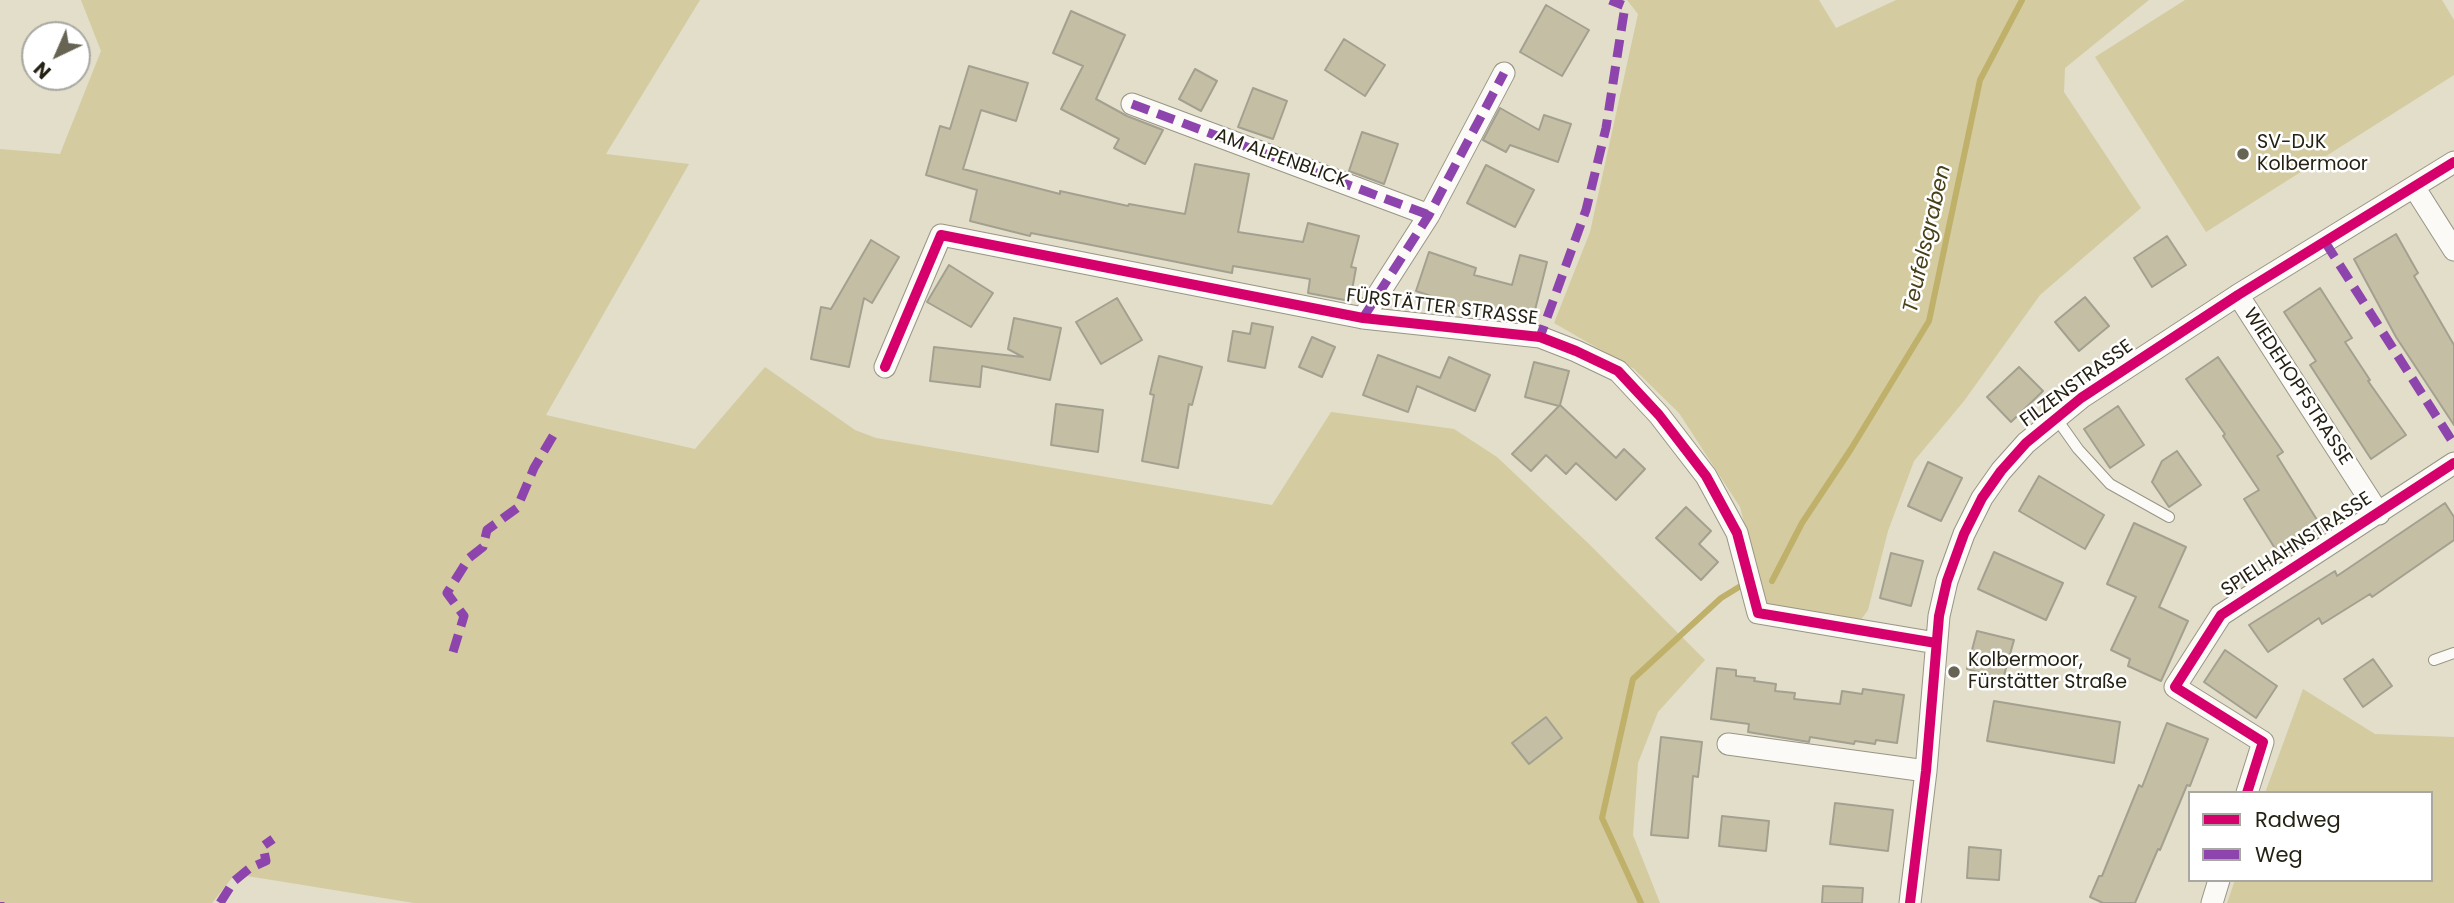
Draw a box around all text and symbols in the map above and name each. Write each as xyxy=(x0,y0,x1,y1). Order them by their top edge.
north arrow xyxy=(21,21,91,91)
text: N xyxy=(28,55,57,85)
street label: AM ALPENBLICK xyxy=(1211,124,1351,194)
place label: SV-DJK Kolbermoor xyxy=(2257,132,2368,176)
marker: SV-DJK Kolbermoor xyxy=(2235,146,2251,162)
water label: Teufelsgraben xyxy=(1899,163,1957,315)
street label: FÜRSTÄTTER STRASSE xyxy=(1345,285,1539,331)
street label: WIEDEHOPFSTRASSE xyxy=(2238,304,2356,470)
street label: FILZENSTRASSE xyxy=(2016,335,2138,433)
street label: SPIELHAHNSTRASSE xyxy=(2217,488,2377,602)
place label: Kolbermoor, Fürstätter Straße xyxy=(1968,650,2127,694)
marker: Kolbermoor, Fürstätter Straße xyxy=(1946,664,1962,680)
legend xyxy=(2188,791,2433,882)
text: Radweg xyxy=(2255,805,2341,834)
text: Weg xyxy=(2255,840,2303,869)

